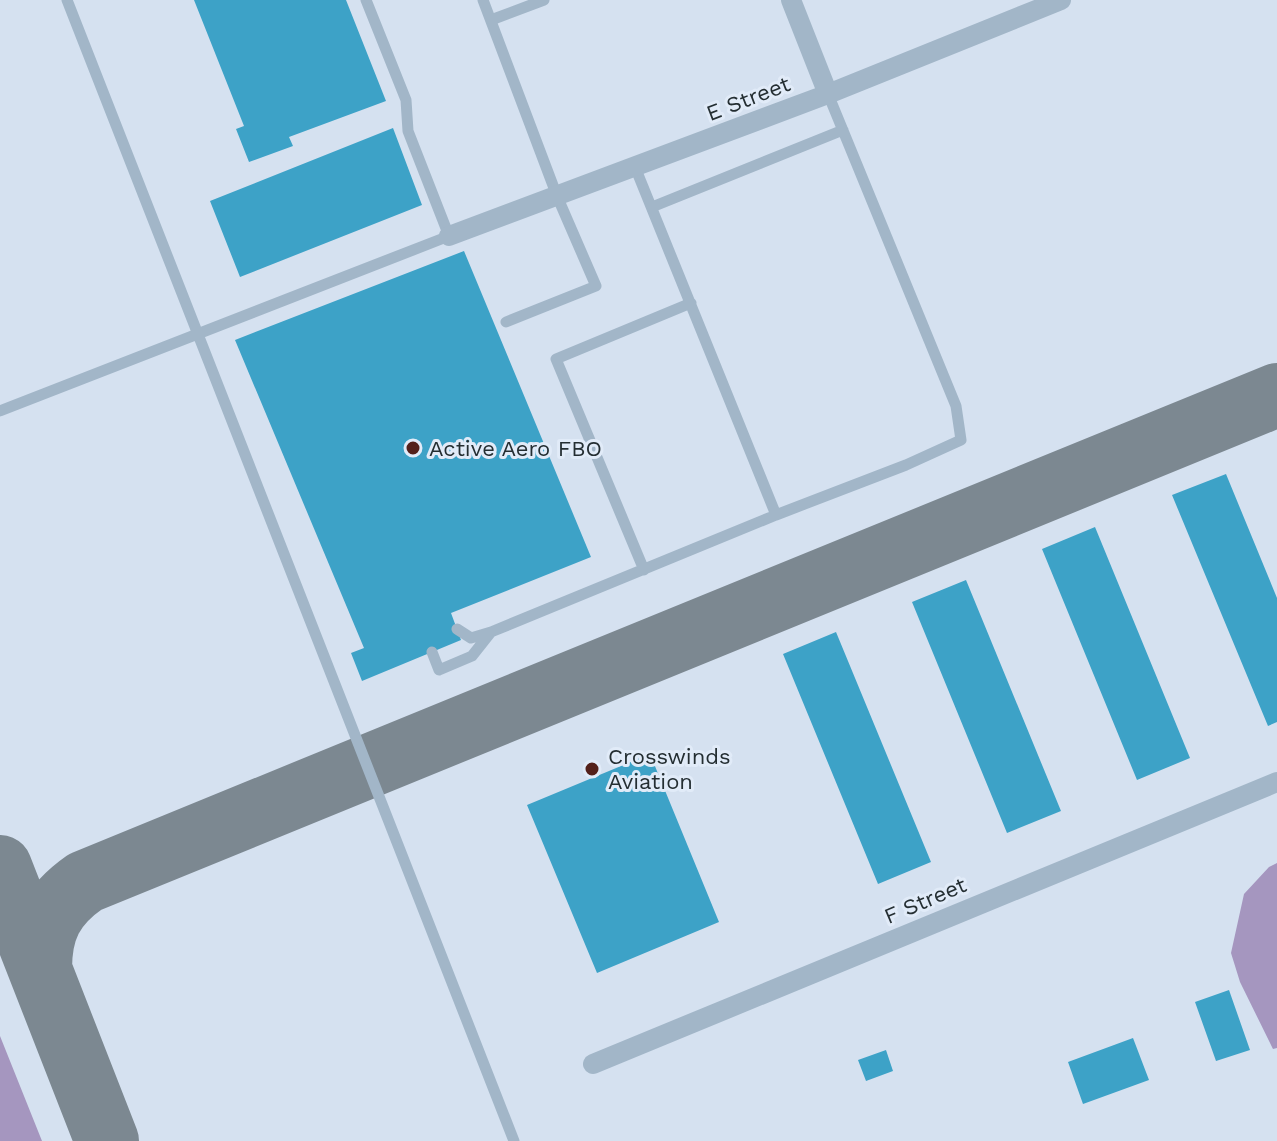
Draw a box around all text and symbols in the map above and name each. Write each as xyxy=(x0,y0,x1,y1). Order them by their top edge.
street label: E Street xyxy=(703,71,794,126)
place label: Active Aero FBO xyxy=(429,436,602,461)
marker: Active Aero FBO xyxy=(404,439,422,457)
place label: Crosswinds Aviation xyxy=(608,744,731,794)
marker: Crosswinds Aviation xyxy=(583,760,601,778)
street label: F Street xyxy=(880,872,970,929)

